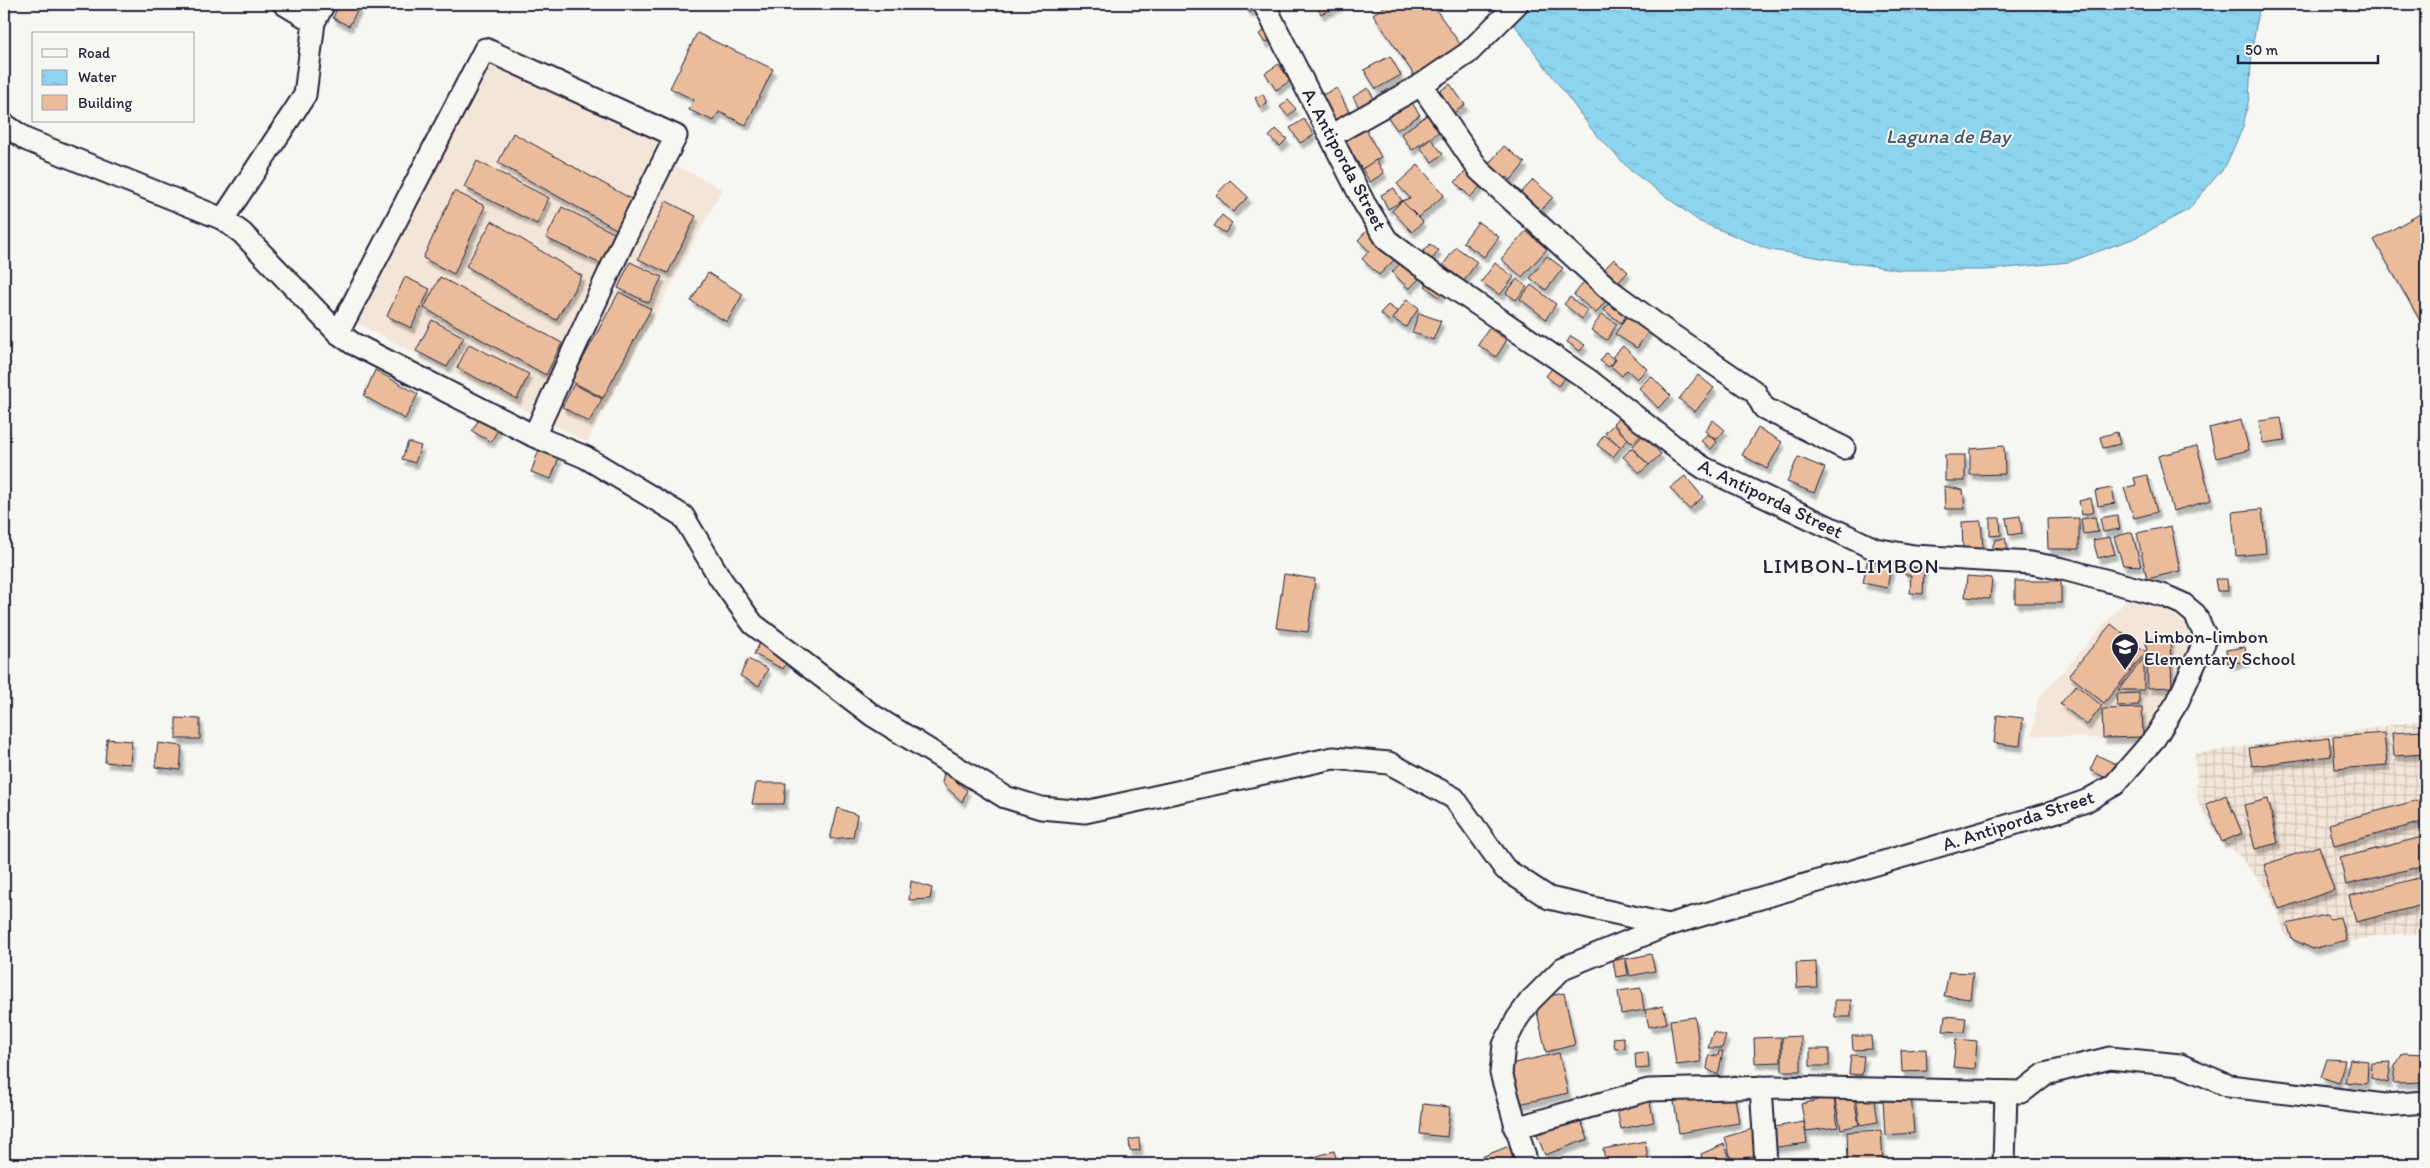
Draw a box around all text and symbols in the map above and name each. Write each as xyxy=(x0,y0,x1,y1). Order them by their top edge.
legend xyxy=(32,32,195,122)
scale bar xyxy=(2238,32,2378,64)
text: 50 m xyxy=(2245,41,2278,59)
text: Road xyxy=(78,44,111,62)
text: Water xyxy=(78,68,117,86)
street label: A. Antiporda Street xyxy=(1297,84,1392,234)
text: Building xyxy=(78,94,132,112)
water label: Laguna de Bay xyxy=(1886,124,2013,148)
street label: A. Antiporda Street xyxy=(1695,453,1847,543)
district label: LIMBON-LIMBON xyxy=(1762,553,1940,578)
place label: Limbon-limbon Elementary School xyxy=(2144,625,2296,670)
school or university icon: Limbon-limbon Elementary School xyxy=(2110,632,2140,671)
street label: A. Antiporda Street xyxy=(1939,785,2097,856)

